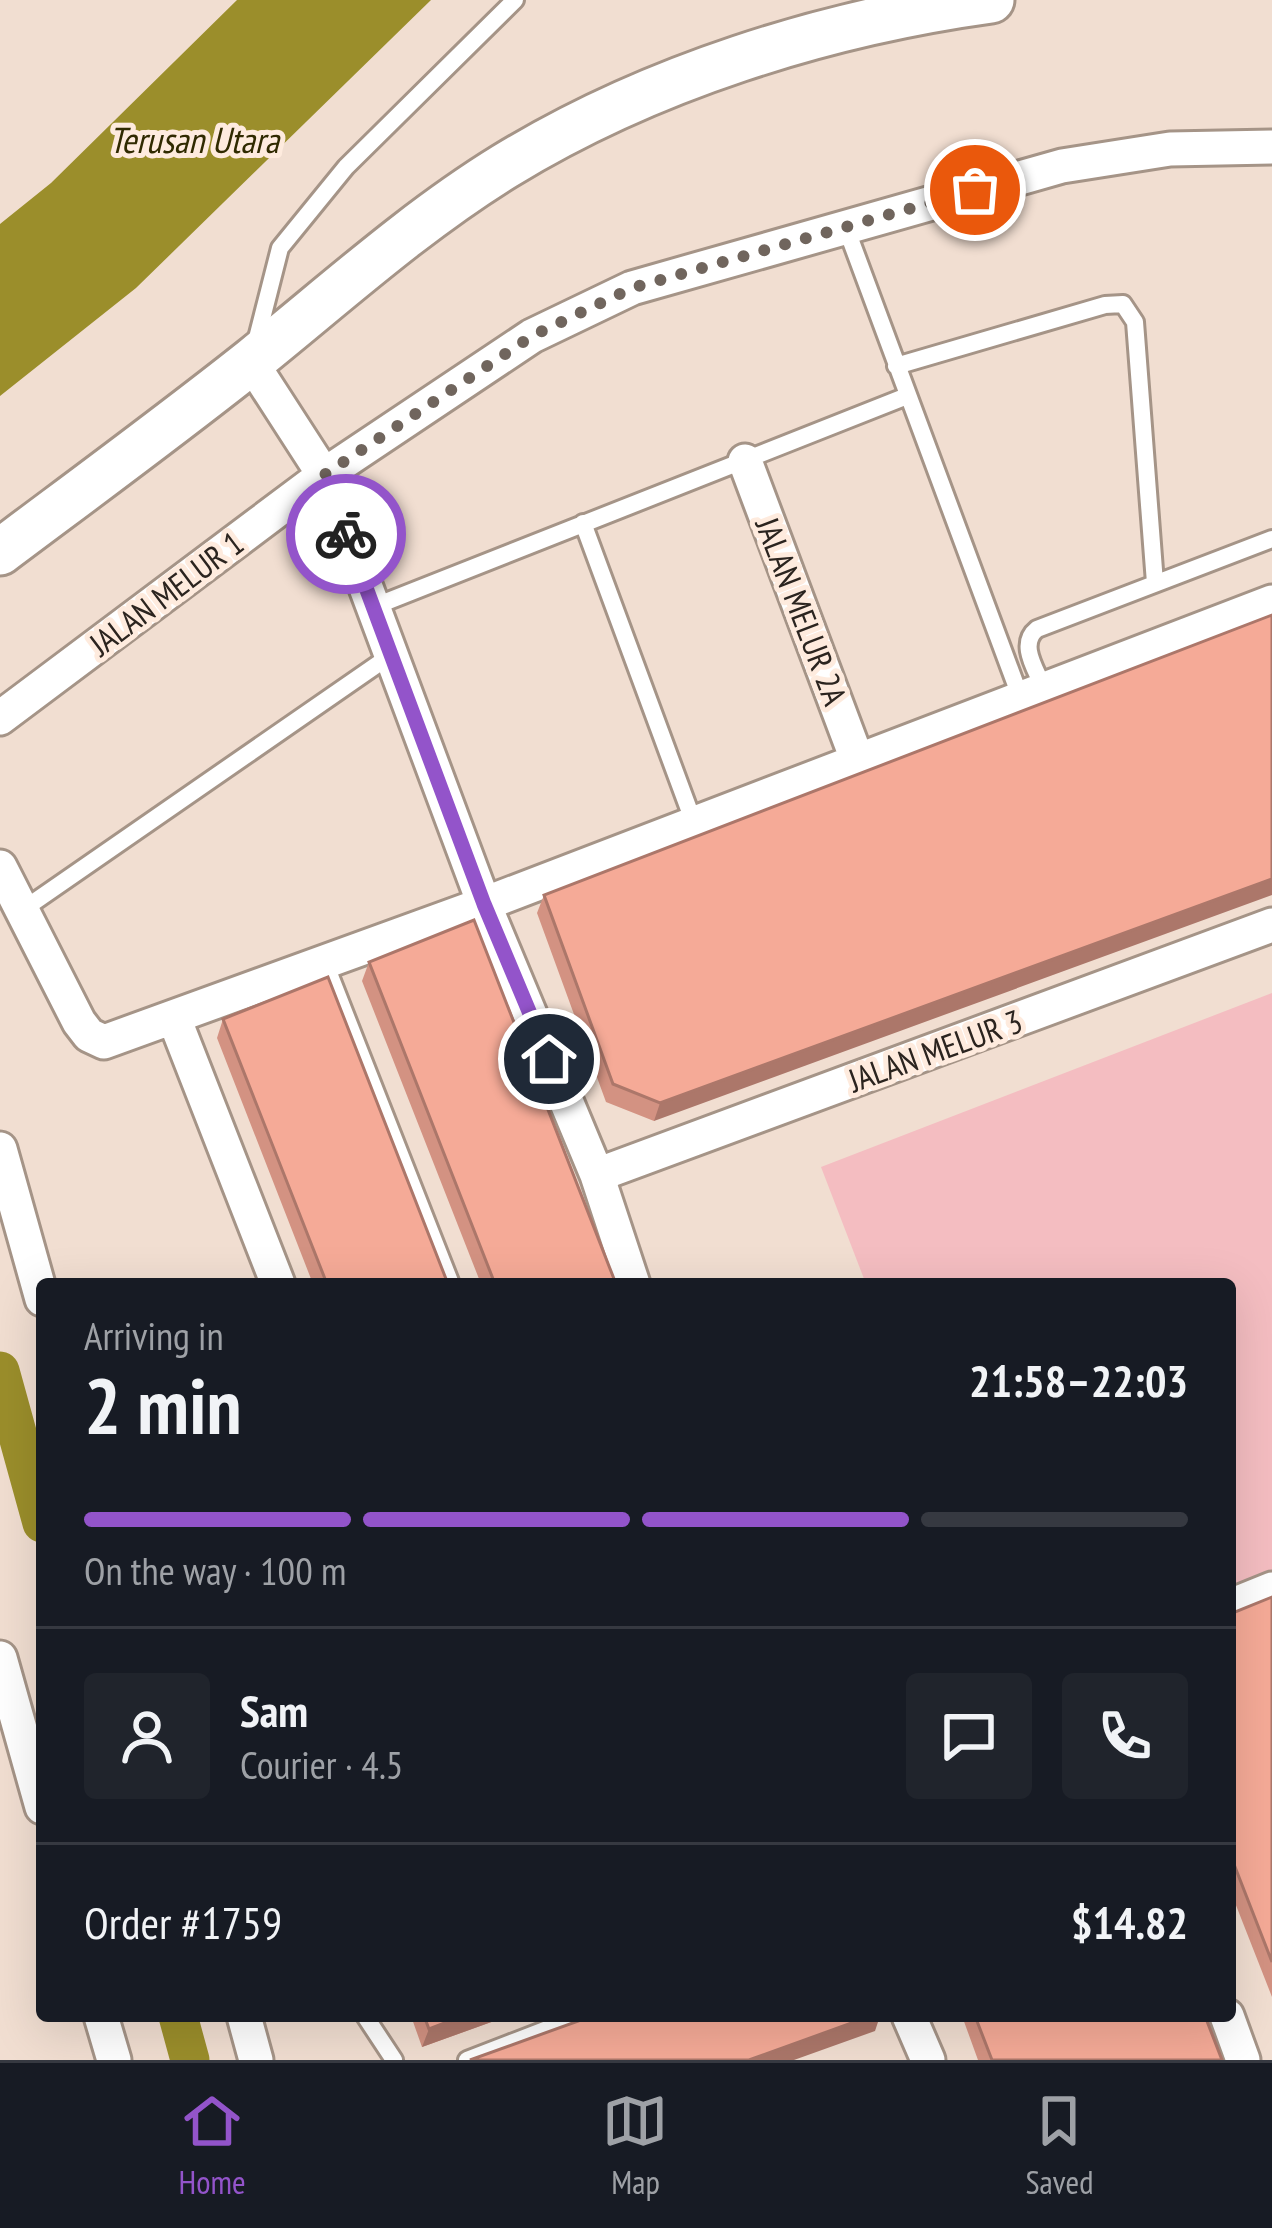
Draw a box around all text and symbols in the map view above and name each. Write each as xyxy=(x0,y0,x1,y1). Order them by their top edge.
water label: Terusan Utara xyxy=(109,116,281,163)
pin xyxy=(924,139,1026,241)
icon: bag xyxy=(942,157,1008,223)
courier xyxy=(286,474,406,594)
icon: bike xyxy=(313,501,379,567)
street label: JALAN MELUR 2A xyxy=(746,510,858,711)
street label: JALAN MELUR 1 xyxy=(80,521,251,665)
street label: JALAN MELUR 3 xyxy=(841,999,1028,1102)
pin xyxy=(498,1008,600,1110)
icon: home xyxy=(516,1026,582,1092)
text: Arriving in xyxy=(84,1310,224,1361)
text: 21:58–22:03 xyxy=(969,1351,1188,1409)
text: 2 min xyxy=(84,1355,242,1456)
text: On the way · 100 m xyxy=(84,1545,346,1596)
button: person xyxy=(84,1673,210,1799)
button: chat xyxy=(906,1673,1032,1799)
button: phone xyxy=(1062,1673,1188,1799)
text: Sam xyxy=(240,1681,308,1739)
text: Courier · 4.5 xyxy=(240,1739,403,1790)
text: Order #1759 xyxy=(84,1893,282,1951)
text: $14.82 xyxy=(1071,1893,1188,1951)
tab: Home xyxy=(178,2088,246,2203)
tab: Map xyxy=(602,2088,668,2203)
tab: Saved xyxy=(1025,2088,1093,2203)

